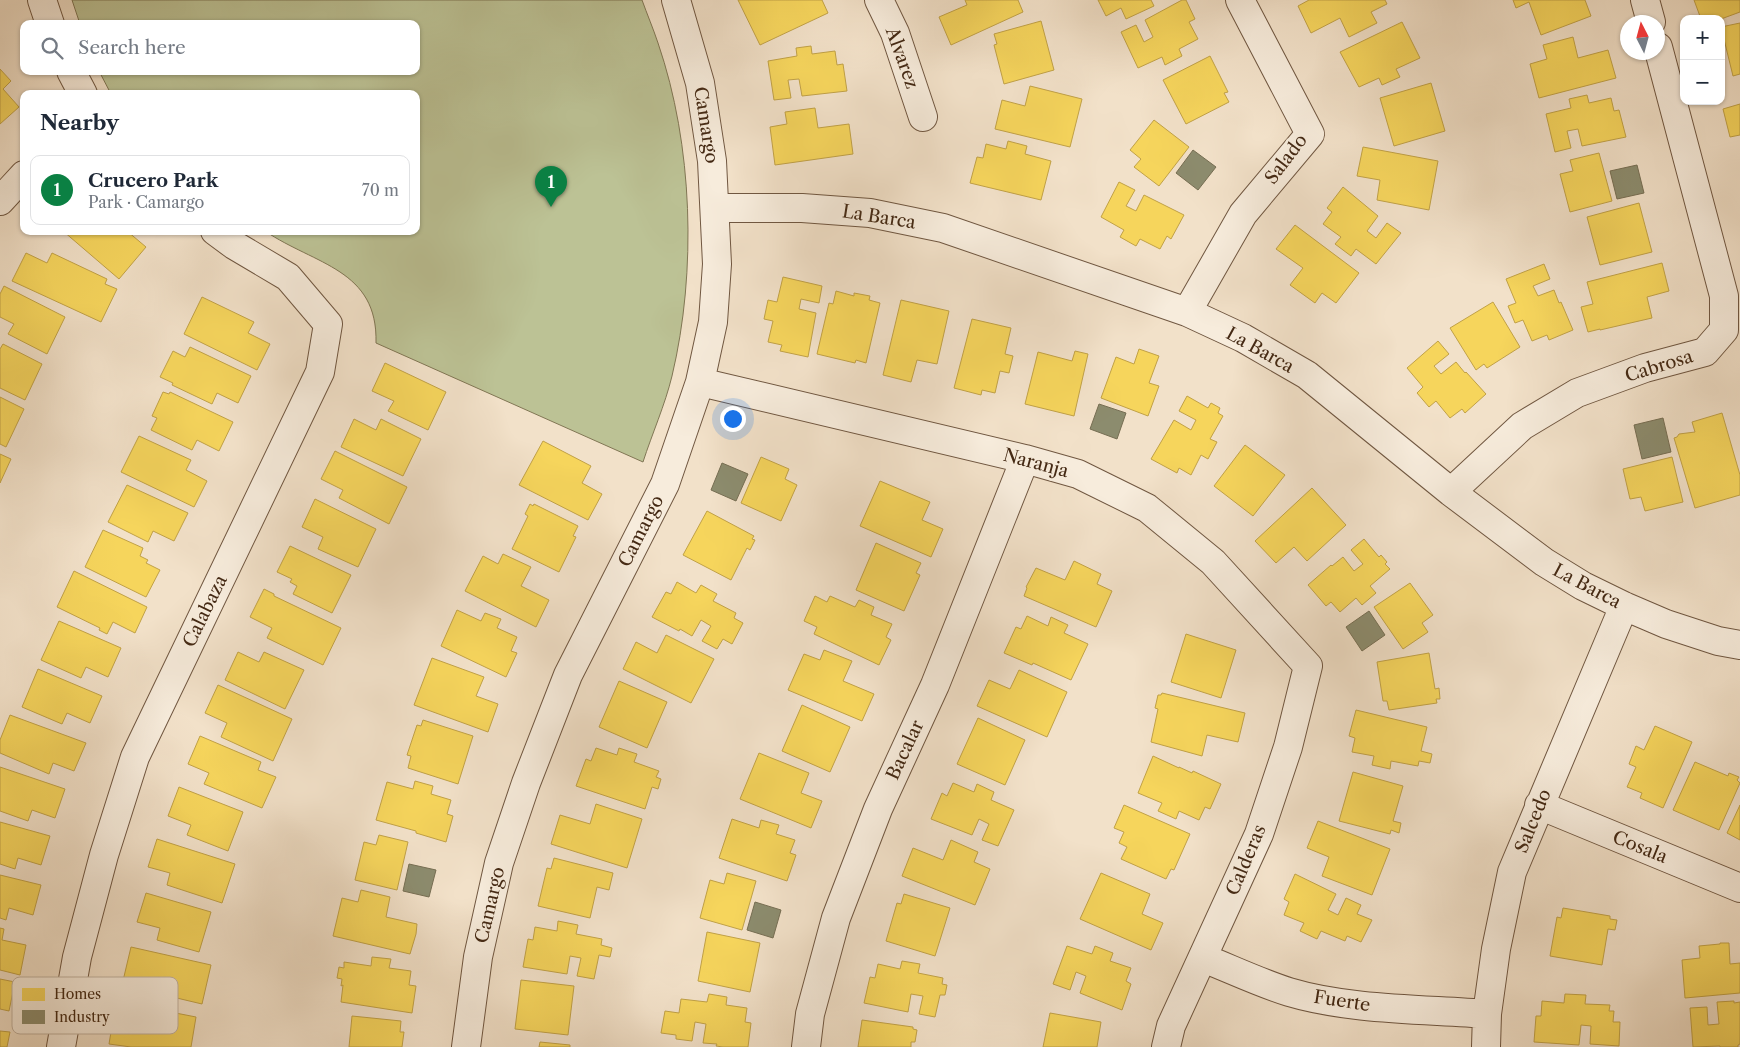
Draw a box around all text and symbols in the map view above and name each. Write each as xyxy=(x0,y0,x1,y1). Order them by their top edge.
north arrow xyxy=(1620,15,1665,60)
map controls xyxy=(1680,15,1725,105)
button: + xyxy=(1680,15,1725,60)
search box xyxy=(20,20,420,75)
street label: Alvarez xyxy=(880,23,923,92)
icon: search xyxy=(38,34,66,62)
text: Search here xyxy=(78,36,186,59)
button: − xyxy=(1680,60,1725,105)
street label: Camargo xyxy=(689,85,723,165)
text: Nearby xyxy=(40,110,119,135)
street label: Salado xyxy=(1260,130,1312,188)
pin: 1 xyxy=(535,166,567,207)
text: Crucero Park xyxy=(88,169,218,192)
text: 1 xyxy=(53,180,61,200)
text: 70 m xyxy=(362,180,399,200)
text: Park · Camargo xyxy=(88,192,204,212)
street label: La Barca xyxy=(841,200,918,234)
street label: La Barca xyxy=(1222,322,1298,378)
street label: Cabrosa xyxy=(1622,345,1696,387)
your location xyxy=(720,406,746,432)
street label: Naranja xyxy=(1001,444,1072,482)
street label: Camargo xyxy=(614,491,668,571)
street label: La Barca xyxy=(1549,559,1625,613)
street label: Calabaza xyxy=(178,571,232,651)
street label: Bacalar xyxy=(882,716,929,783)
street label: Salcedo xyxy=(1510,786,1556,856)
street label: Calderas xyxy=(1221,821,1271,899)
street label: Cosala xyxy=(1609,826,1671,868)
street label: Camargo xyxy=(471,865,509,945)
legend xyxy=(12,977,178,1034)
text: Homes xyxy=(54,985,101,1003)
street label: Fuerte xyxy=(1312,986,1372,1016)
text: Industry xyxy=(54,1008,110,1026)

